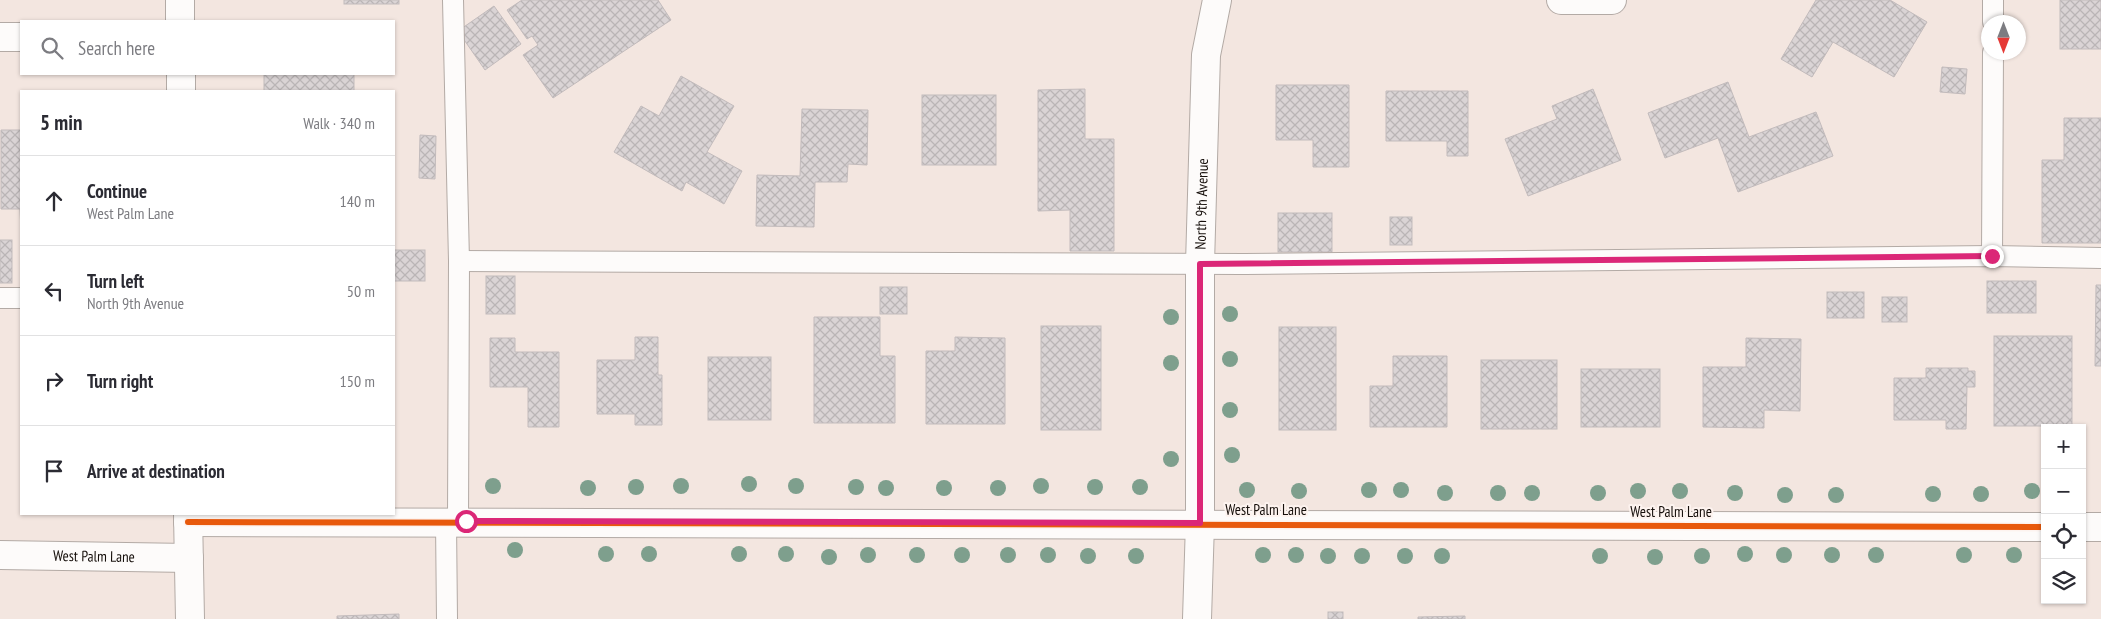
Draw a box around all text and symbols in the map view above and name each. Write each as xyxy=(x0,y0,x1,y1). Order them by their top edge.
north arrow xyxy=(1981,15,2026,60)
search box xyxy=(20,20,395,75)
icon: search xyxy=(38,34,66,62)
text: Search here xyxy=(78,36,155,60)
text: 5 min xyxy=(40,109,82,136)
text: Walk · 340 m xyxy=(303,113,375,133)
street label: North 9th Avenue xyxy=(1190,158,1212,250)
text: Continue xyxy=(87,179,147,203)
icon: ahead xyxy=(40,187,68,215)
text: 140 m xyxy=(340,191,375,211)
text: West Palm Lane xyxy=(87,203,174,223)
route end xyxy=(1981,245,2004,268)
text: Turn left xyxy=(87,269,144,293)
icon: left xyxy=(40,277,68,305)
text: 50 m xyxy=(347,281,375,301)
text: North 9th Avenue xyxy=(87,293,184,313)
icon: right xyxy=(40,367,68,395)
text: Turn right xyxy=(87,369,153,393)
text: 150 m xyxy=(340,371,375,391)
map controls xyxy=(2041,424,2086,604)
button: + xyxy=(2041,424,2086,469)
icon: arrive xyxy=(40,457,68,485)
text: Arrive at destination xyxy=(87,459,225,483)
button: − xyxy=(2041,469,2086,514)
street label: West Palm Lane xyxy=(1225,500,1307,519)
street label: West Palm Lane xyxy=(1630,502,1712,521)
route start xyxy=(455,510,478,533)
button: locate xyxy=(2041,514,2086,559)
street label: West Palm Lane xyxy=(53,546,135,566)
button: layers xyxy=(2041,559,2086,604)

